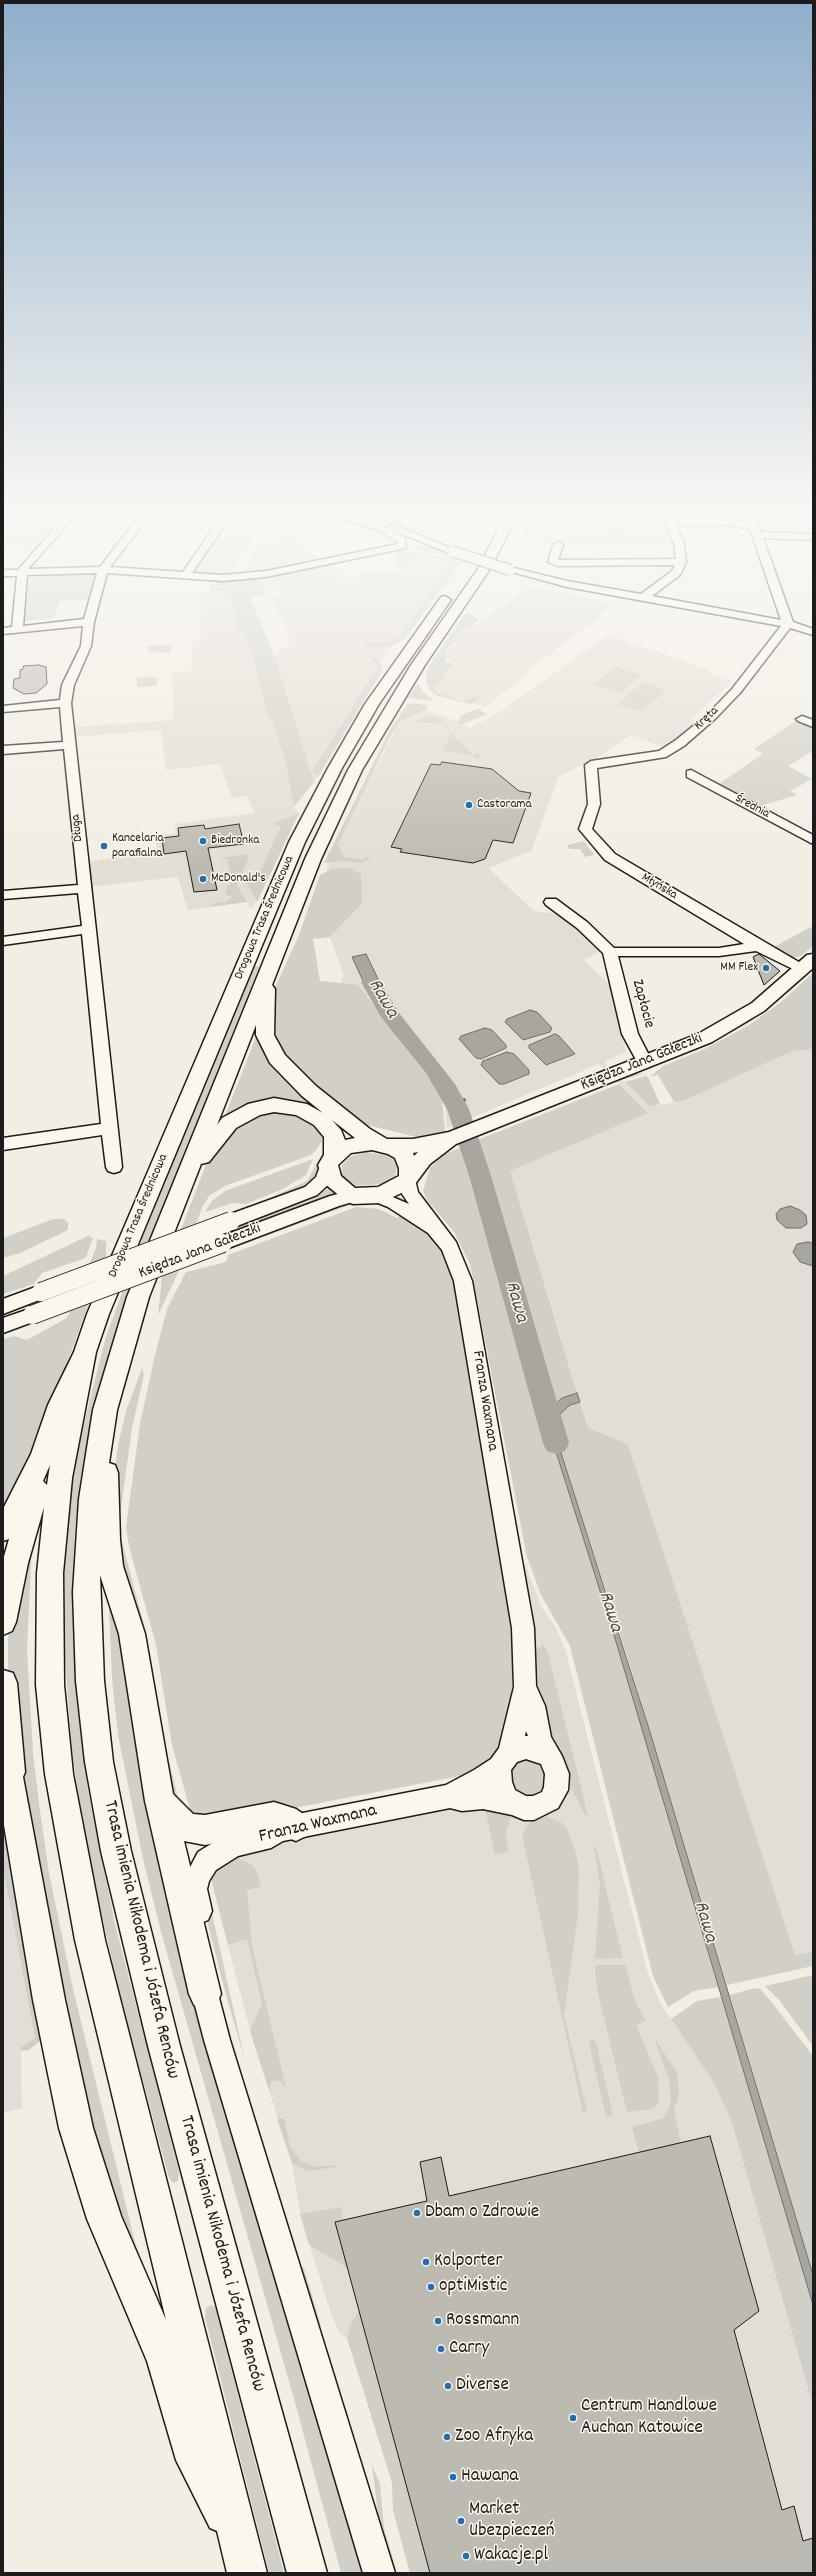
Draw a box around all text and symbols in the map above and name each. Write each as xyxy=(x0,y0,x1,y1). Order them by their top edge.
street label: Kręta xyxy=(692,704,722,734)
street label: Średnia xyxy=(732,792,772,822)
place label: Castorama xyxy=(477,797,532,813)
marker: Castorama xyxy=(464,800,474,810)
street label: Długa xyxy=(69,814,87,842)
place label: Kancelaria parafialna xyxy=(112,831,164,862)
place label: Biedronka xyxy=(211,833,259,849)
marker: Biedronka xyxy=(198,836,208,846)
marker: Kancelaria parafialna xyxy=(99,841,109,851)
street label: Drogowa Trasa Średnicowa xyxy=(232,854,298,982)
street label: Młyńska xyxy=(638,870,680,904)
place label: McDonald's xyxy=(211,871,266,887)
marker: McDonald's xyxy=(198,874,208,884)
place label: MM Flex xyxy=(720,960,758,976)
marker: MM Flex xyxy=(761,963,771,973)
water label: Rawa xyxy=(361,975,403,1023)
street label: Zapłocie xyxy=(626,978,658,1030)
street label: Księdza Jana Gałeczki xyxy=(578,1030,706,1096)
street label: Drogowa Trasa Średnicowa xyxy=(106,1152,172,1280)
street label: Księdza Jana Gałeczki xyxy=(136,1220,264,1284)
water label: Rawa xyxy=(498,1279,532,1325)
street label: Franza Waxmana xyxy=(467,1350,501,1452)
water label: Rawa xyxy=(591,1589,627,1635)
street label: Trasa imienia Nikodema i Józefa Renców xyxy=(97,1799,183,2081)
street label: Franza Waxmana xyxy=(257,1800,379,1850)
water label: Rawa xyxy=(687,1899,721,1945)
street label: Trasa imienia Nikodema i Józefa Renców xyxy=(173,2113,269,2395)
place label: Dbam o Zdrowie xyxy=(425,2202,539,2224)
marker: Dbam o Zdrowie xyxy=(412,2208,422,2218)
place label: Kolporter xyxy=(434,2251,502,2273)
marker: Kolporter xyxy=(421,2257,431,2267)
place label: optiMistic xyxy=(439,2276,507,2298)
marker: optiMistic xyxy=(426,2282,436,2292)
place label: Rossmann xyxy=(446,2310,519,2332)
marker: Rossmann xyxy=(433,2316,443,2326)
place label: Carry xyxy=(449,2338,489,2360)
marker: Carry xyxy=(436,2344,446,2354)
place label: Diverse xyxy=(456,2375,509,2397)
marker: Diverse xyxy=(443,2381,453,2391)
place label: Centrum Handlowe Auchan Katowice xyxy=(581,2396,717,2440)
marker: Centrum Handlowe Auchan Katowice xyxy=(568,2413,578,2423)
place label: Zoo Afryka xyxy=(455,2426,533,2448)
marker: Zoo Afryka xyxy=(442,2432,452,2442)
place label: Hawana xyxy=(461,2466,518,2488)
marker: Hawana xyxy=(448,2472,458,2482)
place label: Market Ubezpieczeń xyxy=(469,2499,555,2543)
marker: Market Ubezpieczeń xyxy=(456,2516,466,2526)
place label: Wakacje.pl xyxy=(474,2545,548,2567)
marker: Wakacje.pl xyxy=(461,2551,471,2561)

